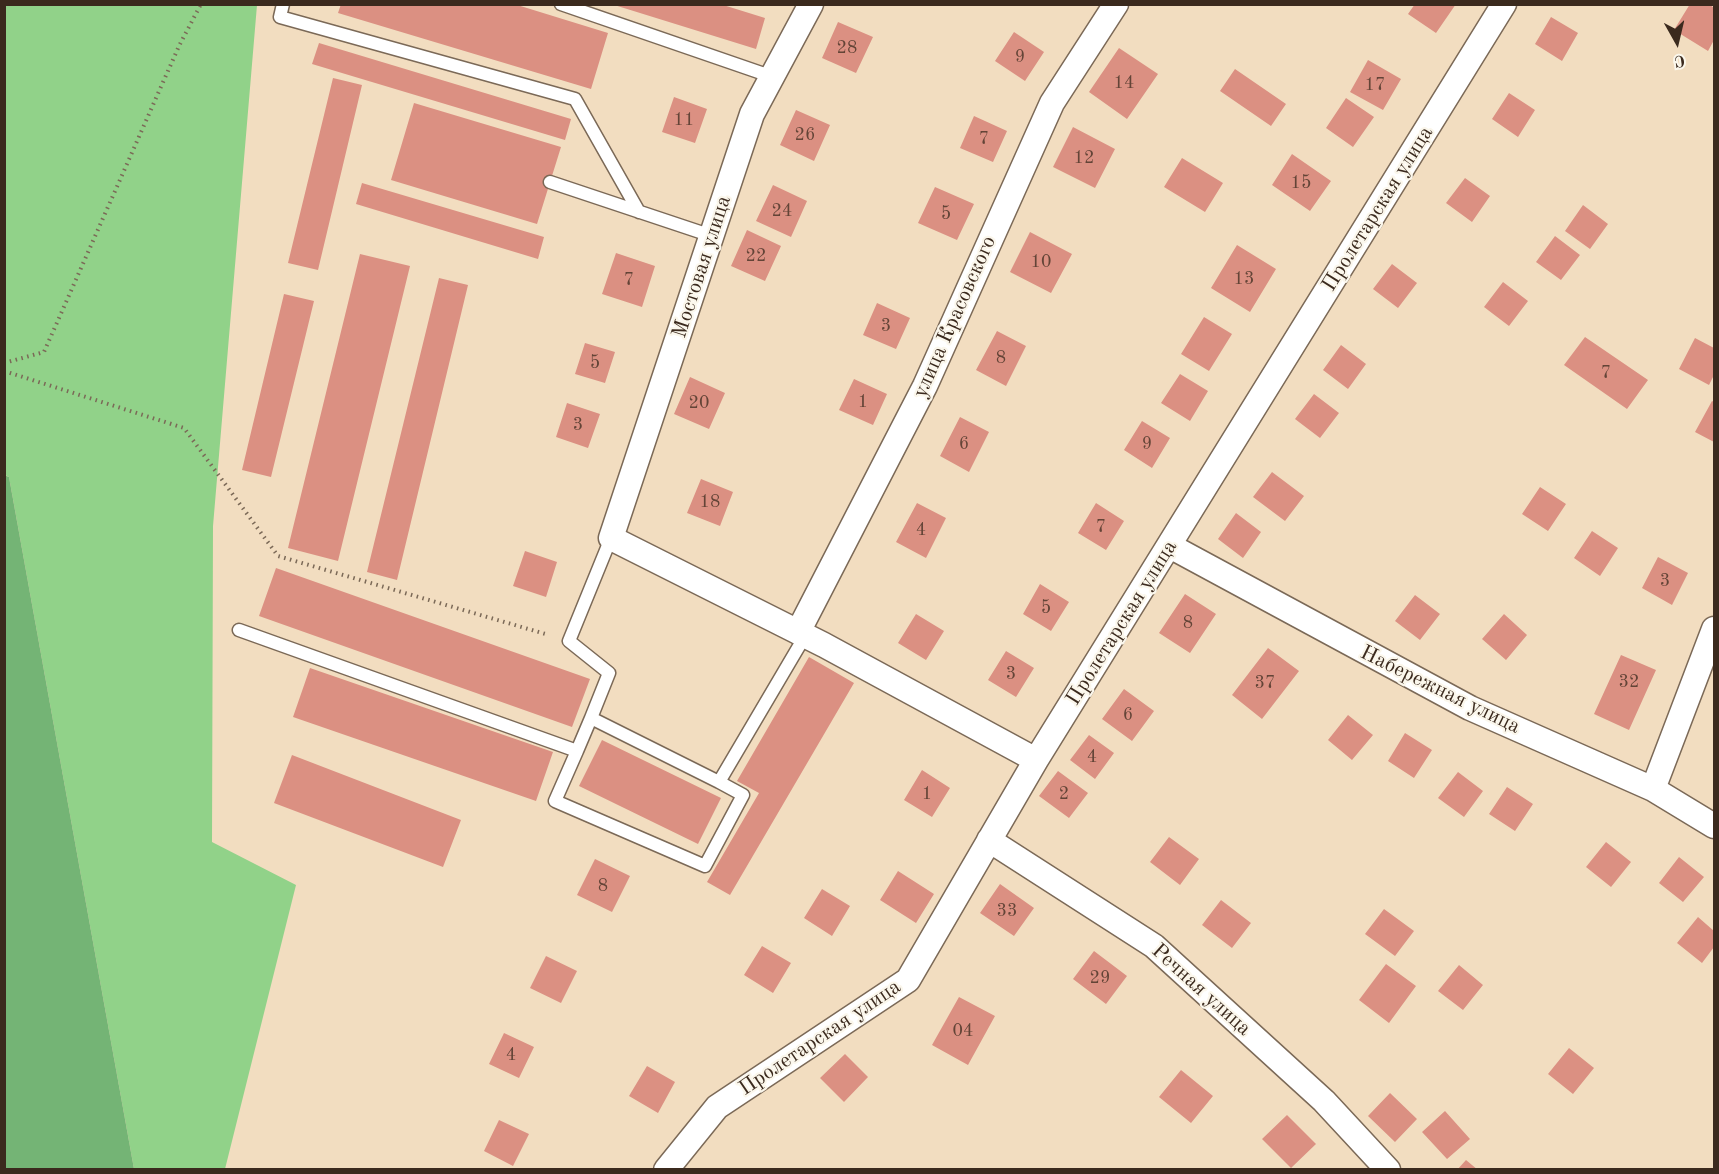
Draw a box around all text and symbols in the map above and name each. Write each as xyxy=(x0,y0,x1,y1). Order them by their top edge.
north arrow xyxy=(1647,12,1707,72)
house number: 28 xyxy=(837,37,857,59)
house number: 9 xyxy=(1015,46,1025,68)
text: С xyxy=(1673,51,1686,68)
house number: 14 xyxy=(1114,72,1134,94)
house number: 17 xyxy=(1365,74,1385,96)
house number: 11 xyxy=(674,109,694,131)
street label: Пролетарская улица xyxy=(1317,122,1439,296)
house number: 26 xyxy=(795,124,815,146)
house number: 7 xyxy=(979,128,989,150)
house number: 12 xyxy=(1074,147,1094,169)
house number: 15 xyxy=(1291,172,1311,194)
street label: Мостовая улица xyxy=(667,193,737,341)
house number: 24 xyxy=(772,200,792,222)
house number: 5 xyxy=(941,203,951,225)
street label: улица Красовского xyxy=(908,232,1002,402)
house number: 22 xyxy=(746,245,766,267)
house number: 10 xyxy=(1031,251,1051,273)
house number: 13 xyxy=(1234,268,1254,290)
house number: 7 xyxy=(624,269,634,291)
house number: 3 xyxy=(881,315,891,337)
house number: 8 xyxy=(996,347,1006,369)
house number: 5 xyxy=(590,352,600,374)
house number: 7 xyxy=(1601,362,1611,384)
house number: 1 xyxy=(858,391,868,413)
house number: 20 xyxy=(689,392,709,414)
house number: 3 xyxy=(573,414,583,436)
house number: 6 xyxy=(959,433,969,455)
house number: 9 xyxy=(1142,433,1152,455)
house number: 18 xyxy=(700,491,720,513)
house number: 7 xyxy=(1096,516,1106,538)
house number: 4 xyxy=(916,519,926,541)
street label: Пролетарская улица xyxy=(1061,536,1183,710)
house number: 3 xyxy=(1660,570,1670,592)
house number: 5 xyxy=(1041,597,1051,619)
house number: 8 xyxy=(1183,612,1193,634)
street label: Набережная улица xyxy=(1356,640,1524,740)
house number: 3 xyxy=(1006,663,1016,685)
house number: 32 xyxy=(1619,671,1639,693)
house number: 37 xyxy=(1255,672,1275,694)
house number: 6 xyxy=(1123,704,1133,726)
house number: 4 xyxy=(1087,746,1097,768)
house number: 1 xyxy=(922,783,932,805)
house number: 2 xyxy=(1059,783,1069,805)
house number: 8 xyxy=(598,875,608,897)
house number: 33 xyxy=(997,900,1017,922)
street label: Речная улица xyxy=(1146,939,1256,1041)
house number: 29 xyxy=(1090,967,1110,989)
street label: Пролетарская улица xyxy=(734,974,906,1102)
house number: 04 xyxy=(953,1020,973,1042)
house number: 4 xyxy=(506,1044,516,1066)

